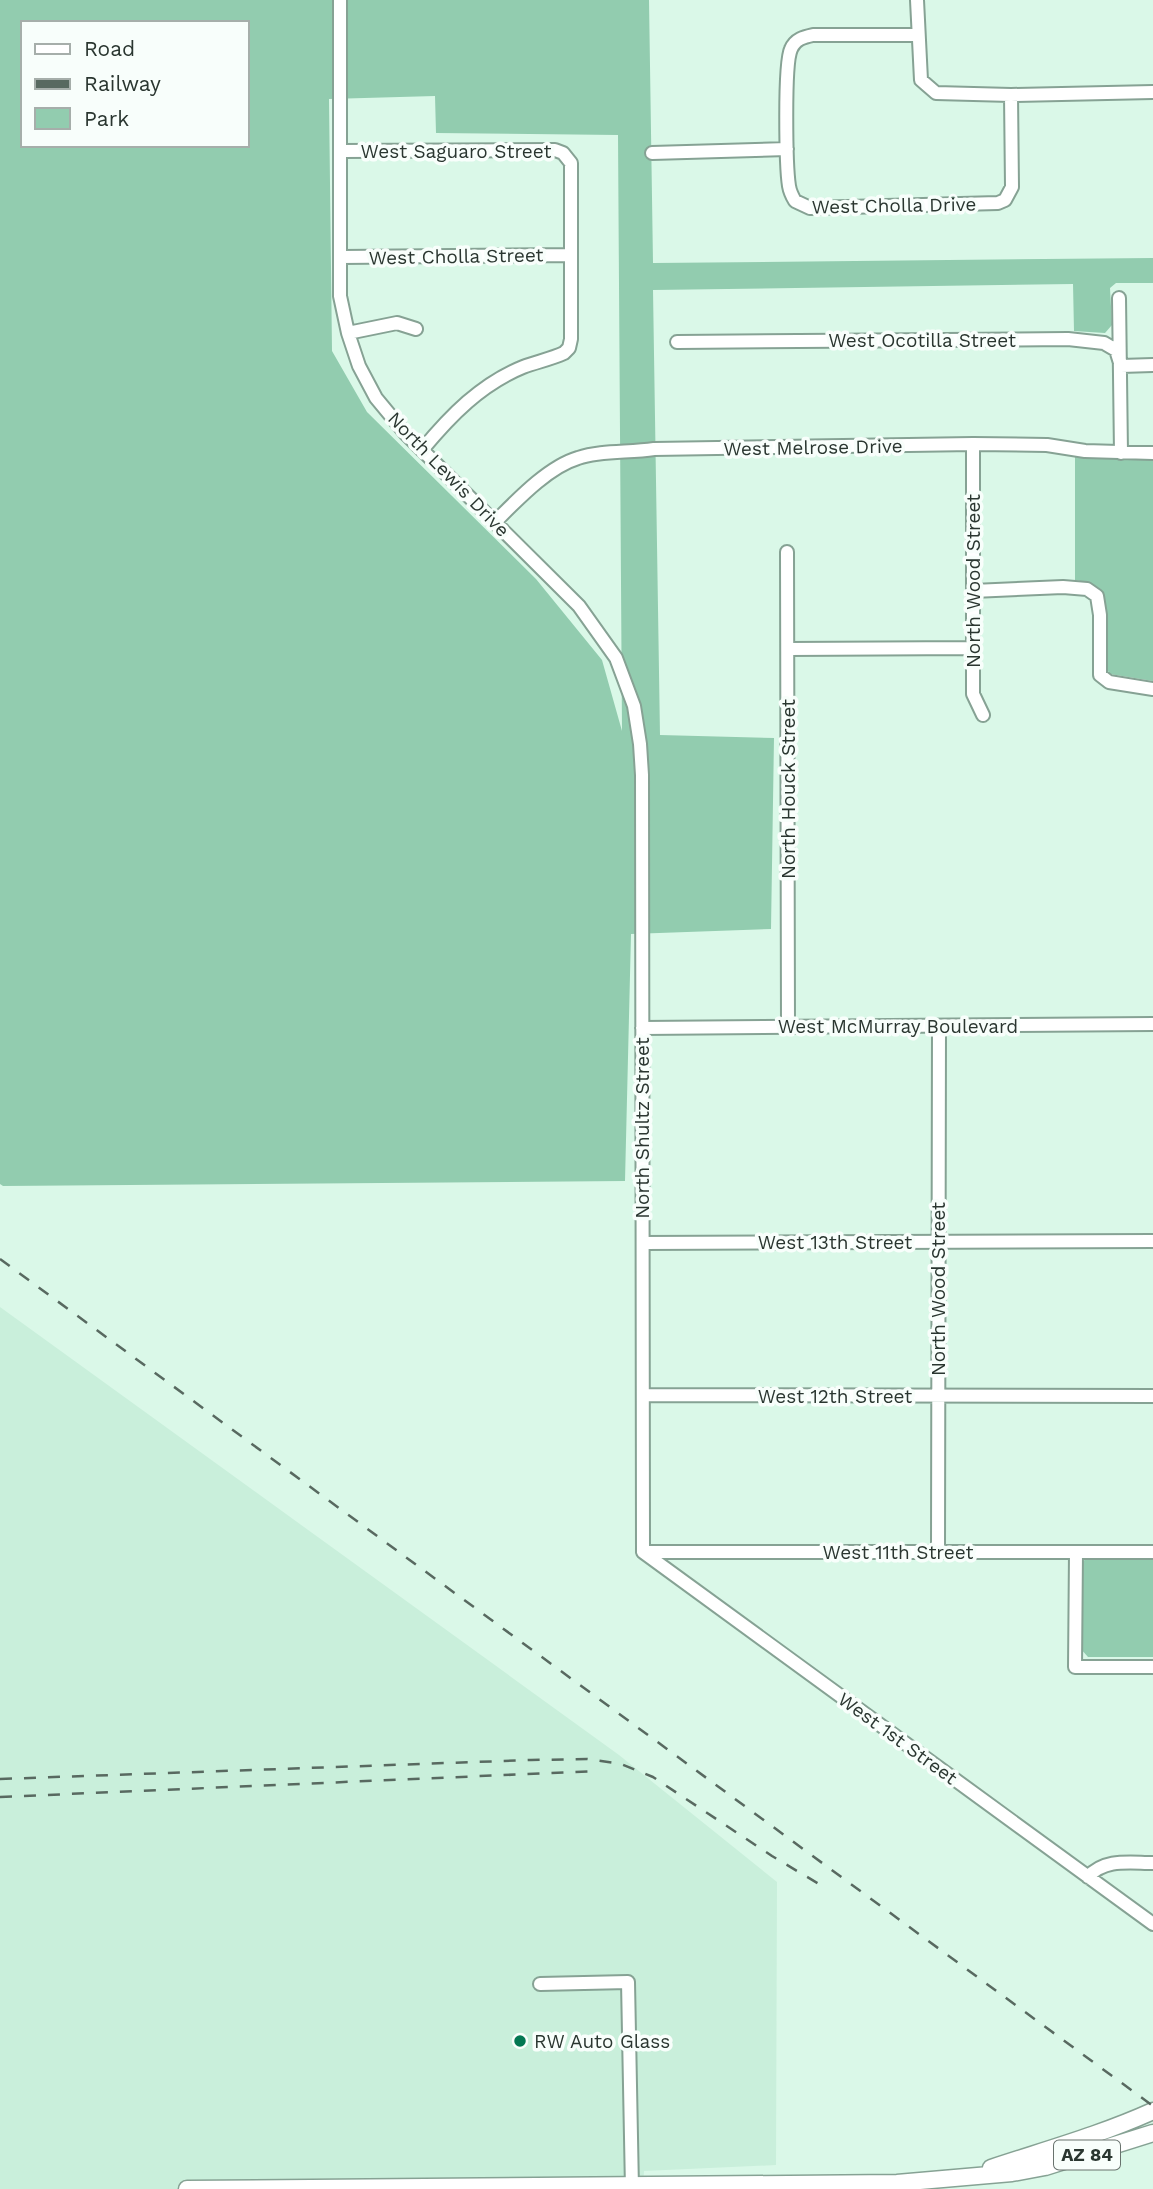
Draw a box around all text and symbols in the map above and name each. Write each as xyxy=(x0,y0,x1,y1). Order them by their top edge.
legend xyxy=(21,21,248,147)
text: Road xyxy=(84,36,135,61)
text: Railway xyxy=(84,71,161,96)
text: Park xyxy=(84,106,129,131)
street label: West Saguaro Street xyxy=(361,140,551,163)
street label: West Cholla Drive xyxy=(811,193,977,218)
street label: West Cholla Street xyxy=(368,243,544,270)
street label: West Ocotilla Street xyxy=(828,329,1016,352)
street label: North Lewis Drive xyxy=(383,407,514,542)
street label: West Melrose Drive xyxy=(723,434,903,461)
street label: North Wood Street xyxy=(962,494,985,668)
street label: North Houck Street xyxy=(777,699,800,879)
street label: West McMurray Boulevard xyxy=(778,1015,1018,1038)
street label: North Shultz Street xyxy=(631,1037,654,1219)
street label: North Wood Street xyxy=(927,1202,950,1376)
street label: West 13th Street xyxy=(758,1231,912,1254)
street label: West 12th Street xyxy=(758,1385,912,1408)
street label: West 11th Street xyxy=(823,1541,973,1564)
street label: West 1st Street xyxy=(834,1687,962,1789)
place label: RW Auto Glass xyxy=(534,2030,670,2053)
marker: RW Auto Glass xyxy=(512,2033,528,2049)
road number: AZ 84 xyxy=(1054,2140,1120,2169)

